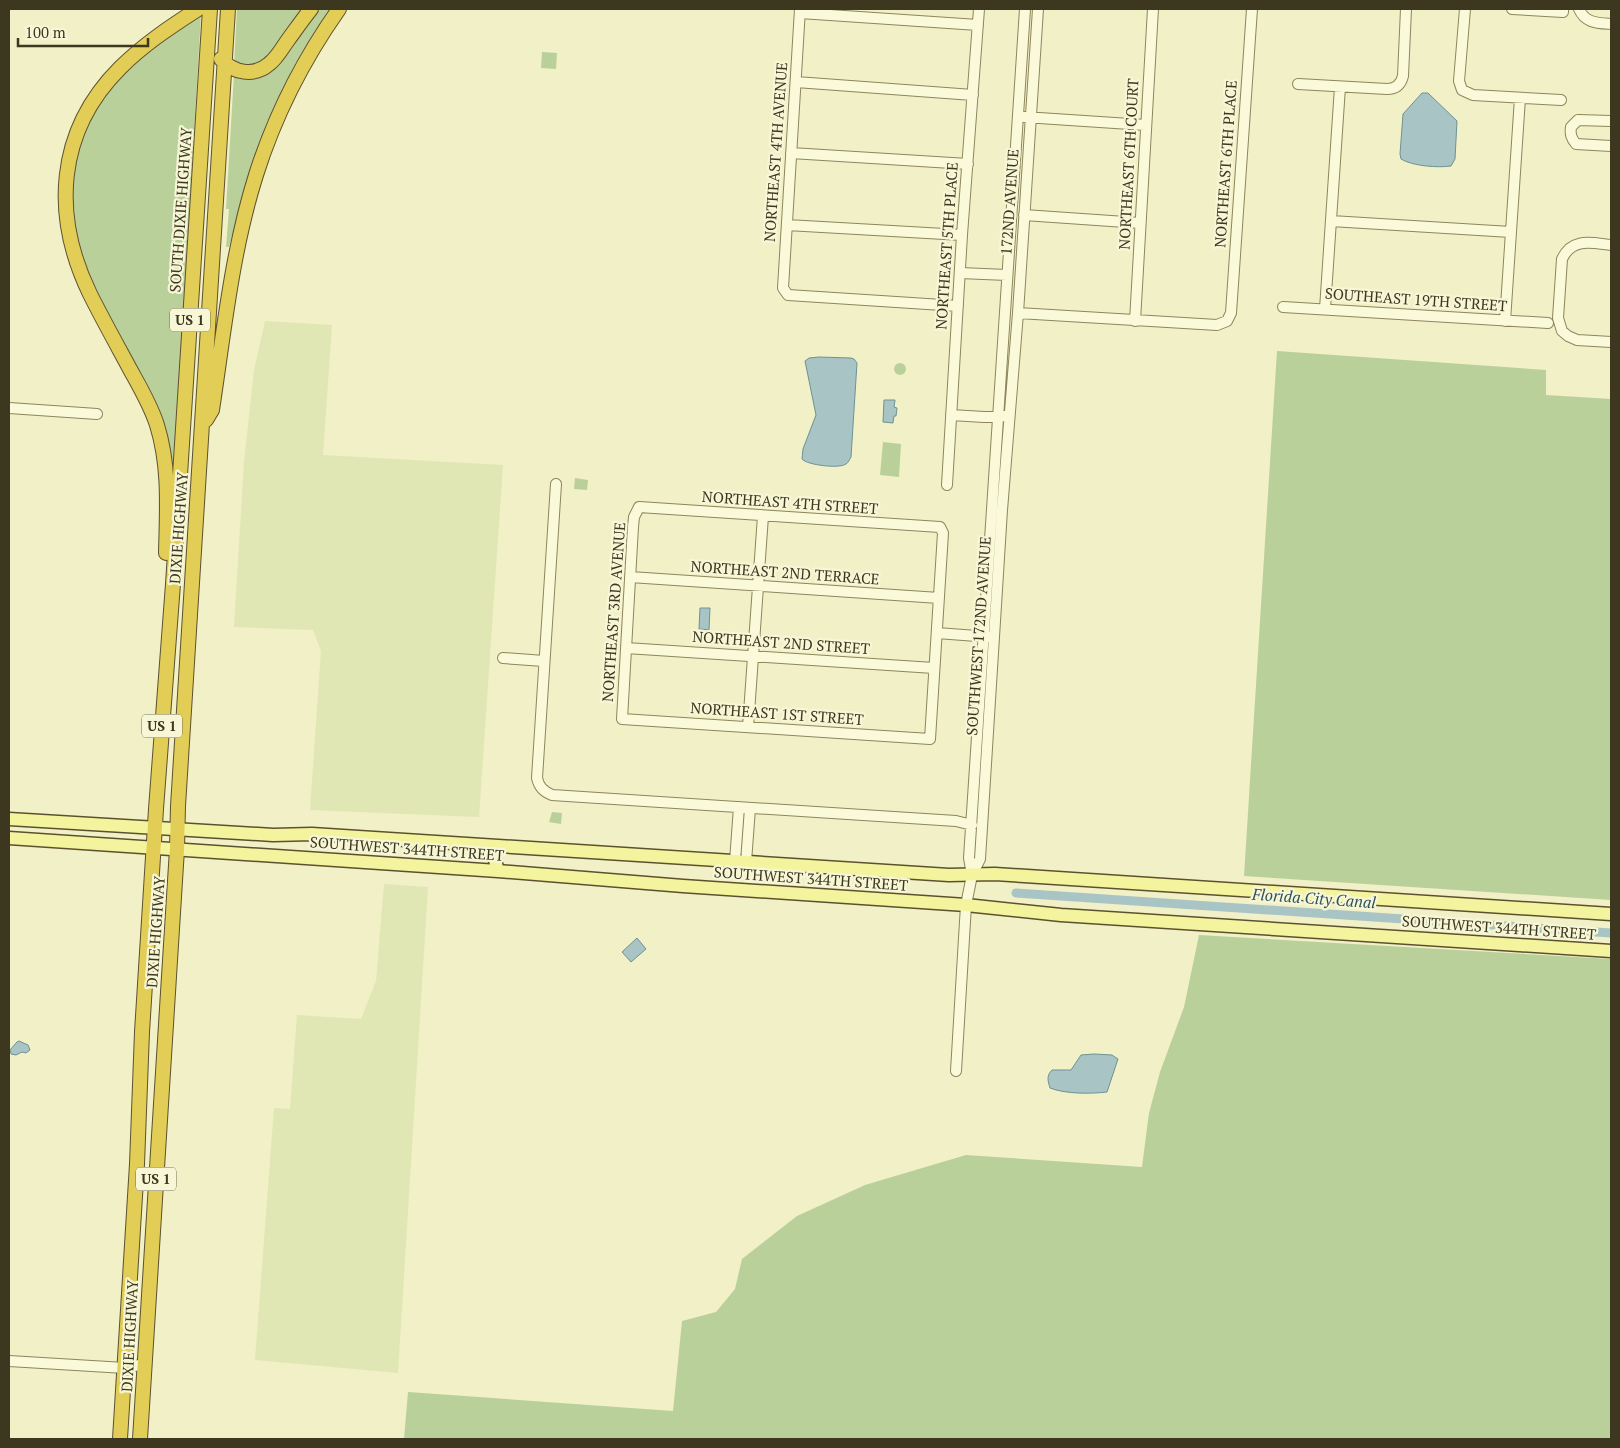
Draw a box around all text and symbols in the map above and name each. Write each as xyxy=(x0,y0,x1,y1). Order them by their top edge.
scale bar xyxy=(18,15,148,47)
text: 100 m xyxy=(25,22,66,42)
street label: NORTHEAST 4TH AVENUE xyxy=(759,61,791,242)
street label: NORTHEAST 6TH COURT xyxy=(1114,78,1142,250)
street label: NORTHEAST 6TH PLACE xyxy=(1209,79,1241,248)
street label: SOUTH DIXIE HIGHWAY xyxy=(164,126,196,293)
street label: 172ND AVENUE xyxy=(995,148,1023,256)
street label: NORTHEAST 5TH PLACE xyxy=(930,161,962,330)
street label: SOUTHEAST 19TH STREET xyxy=(1324,283,1508,315)
road number: US 1 xyxy=(170,308,210,332)
street label: DIXIE HIGHWAY xyxy=(164,471,192,585)
street label: NORTHEAST 4TH STREET xyxy=(701,486,879,518)
street label: NORTHEAST 3RD AVENUE xyxy=(597,521,629,702)
street label: SOUTHWEST 172ND AVENUE xyxy=(961,536,995,736)
street label: NORTHEAST 2ND TERRACE xyxy=(690,555,880,589)
street label: NORTHEAST 2ND STREET xyxy=(692,626,871,658)
street label: NORTHEAST 1ST STREET xyxy=(690,697,864,729)
road number: US 1 xyxy=(142,714,182,738)
street label: SOUTHWEST 344TH STREET xyxy=(309,831,505,865)
street label: SOUTHWEST 344TH STREET xyxy=(713,861,909,895)
street label: DIXIE HIGHWAY xyxy=(141,875,169,989)
water label: Florida City Canal xyxy=(1250,883,1377,913)
street label: SOUTHWEST 344TH STREET xyxy=(1401,910,1597,944)
road number: US 1 xyxy=(136,1168,176,1190)
street label: DIXIE HIGHWAY xyxy=(116,1279,142,1393)

